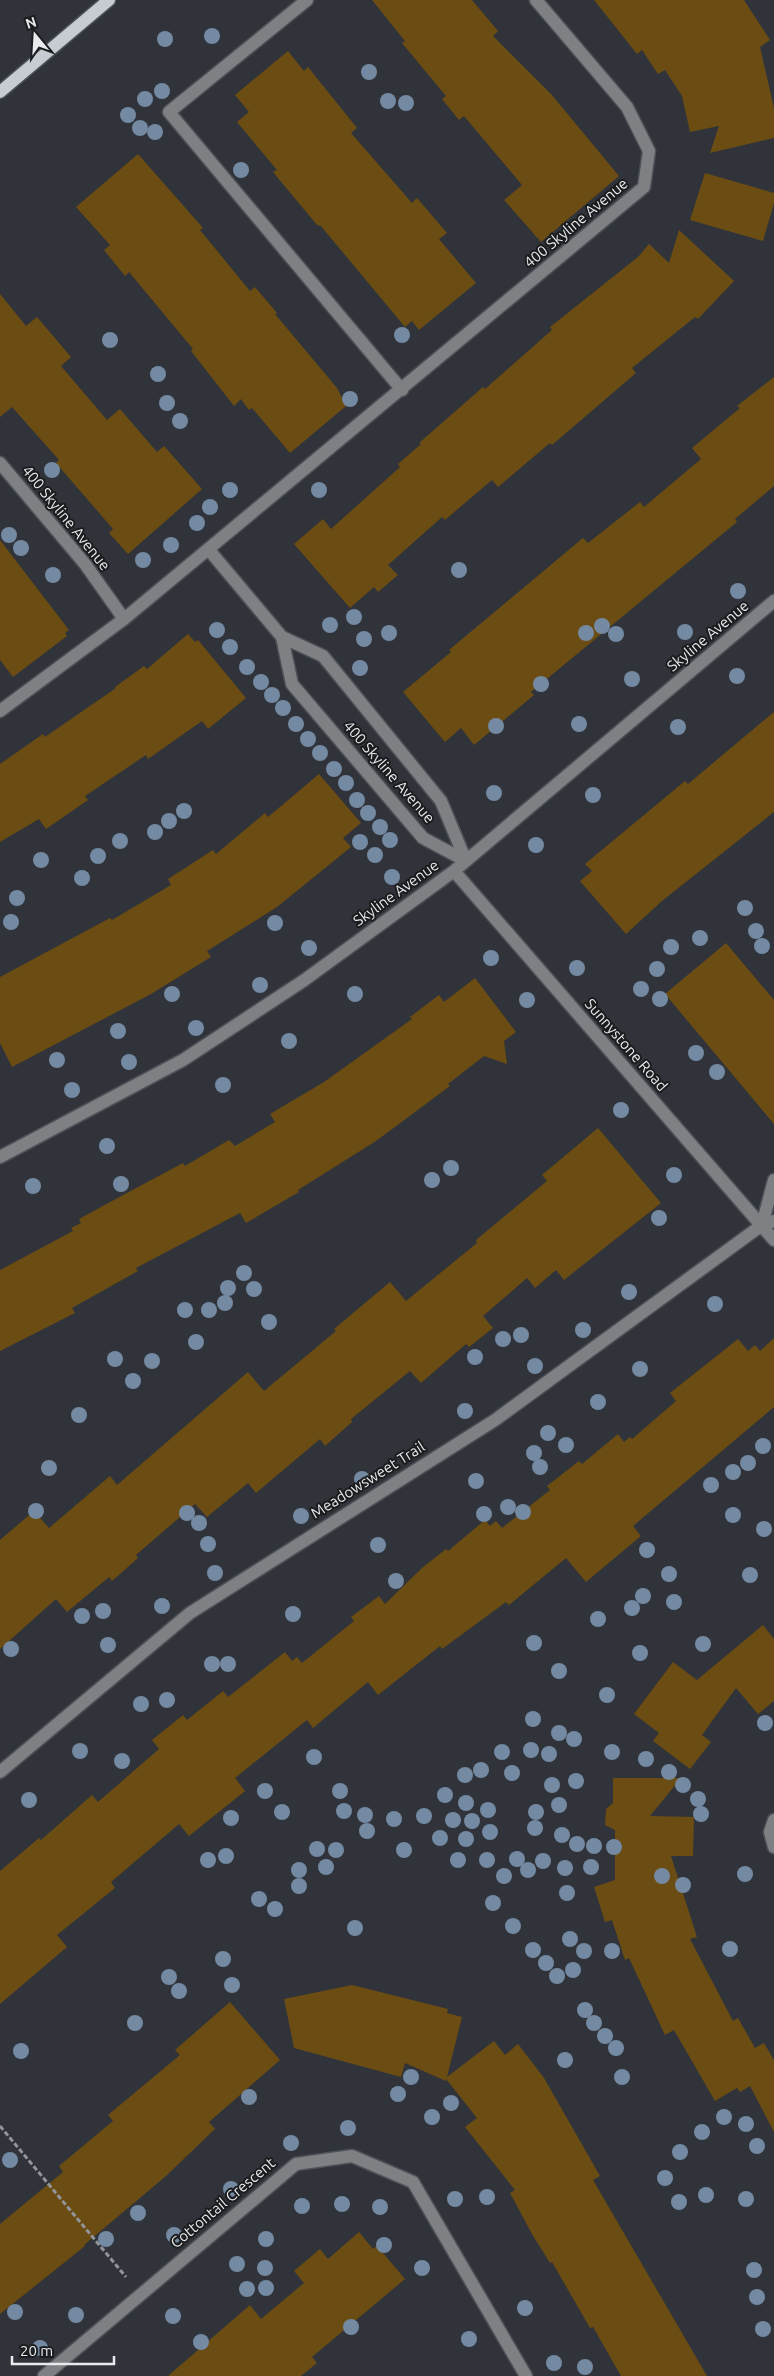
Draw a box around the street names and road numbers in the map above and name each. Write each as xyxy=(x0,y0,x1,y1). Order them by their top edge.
street label: 400 Skyline Avenue xyxy=(520,174,631,271)
street label: 400 Skyline Avenue xyxy=(19,462,114,574)
street label: Skyline Avenue xyxy=(663,597,752,675)
street label: 400 Skyline Avenue xyxy=(340,717,438,826)
street label: Skyline Avenue xyxy=(350,856,442,929)
street label: Sunnystone Road xyxy=(582,995,671,1094)
street label: Meadowsweet Trail xyxy=(308,1438,428,1521)
street label: Cottontail Crescent xyxy=(167,2154,278,2251)

